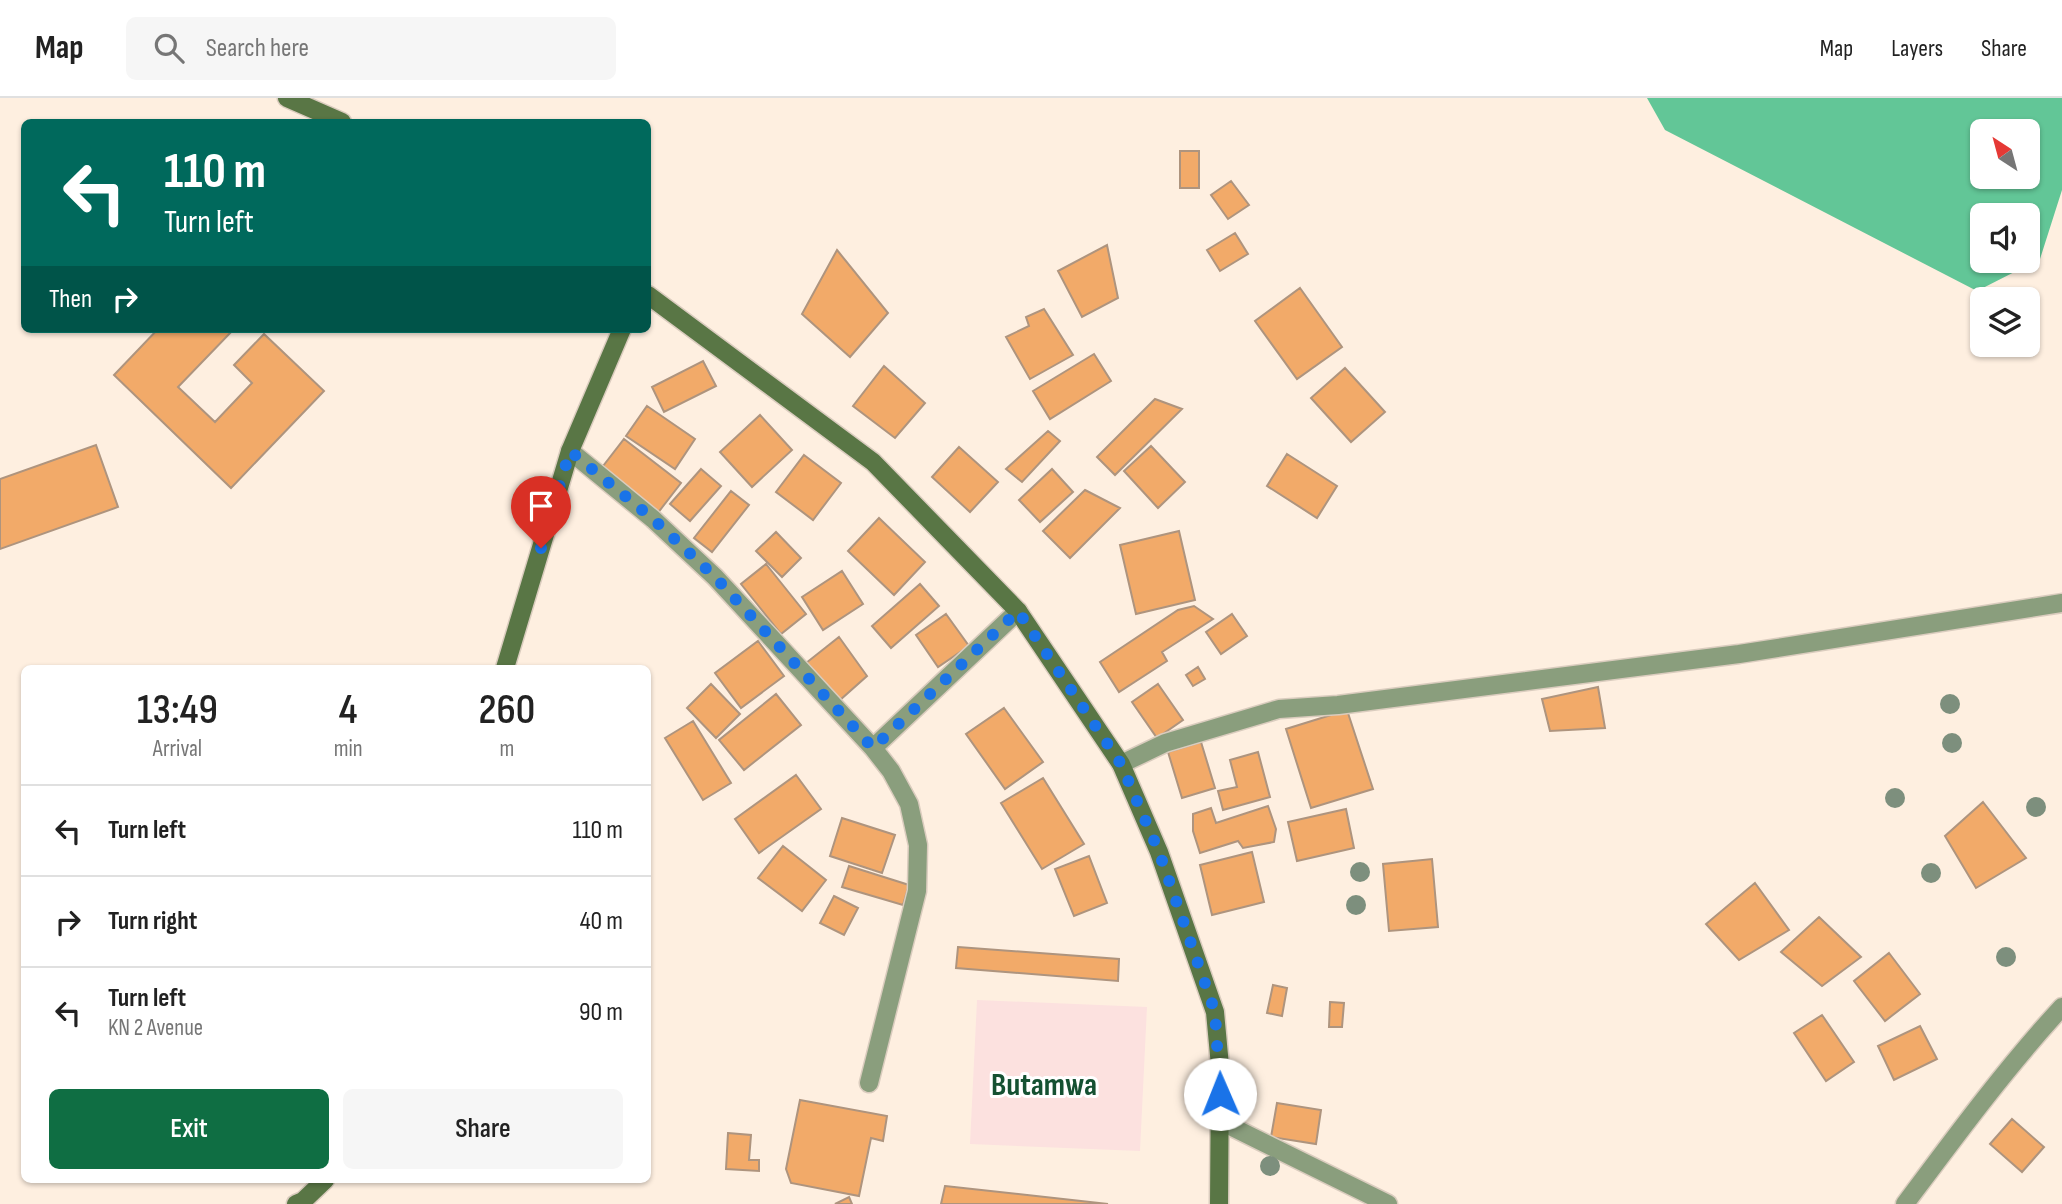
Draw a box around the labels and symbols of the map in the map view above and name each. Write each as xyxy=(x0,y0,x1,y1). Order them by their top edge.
north arrow xyxy=(1970,119,2040,189)
pin xyxy=(511,476,571,548)
position arrow xyxy=(1183,1057,1257,1131)
district label: Butamwa xyxy=(991,1066,1097,1105)

